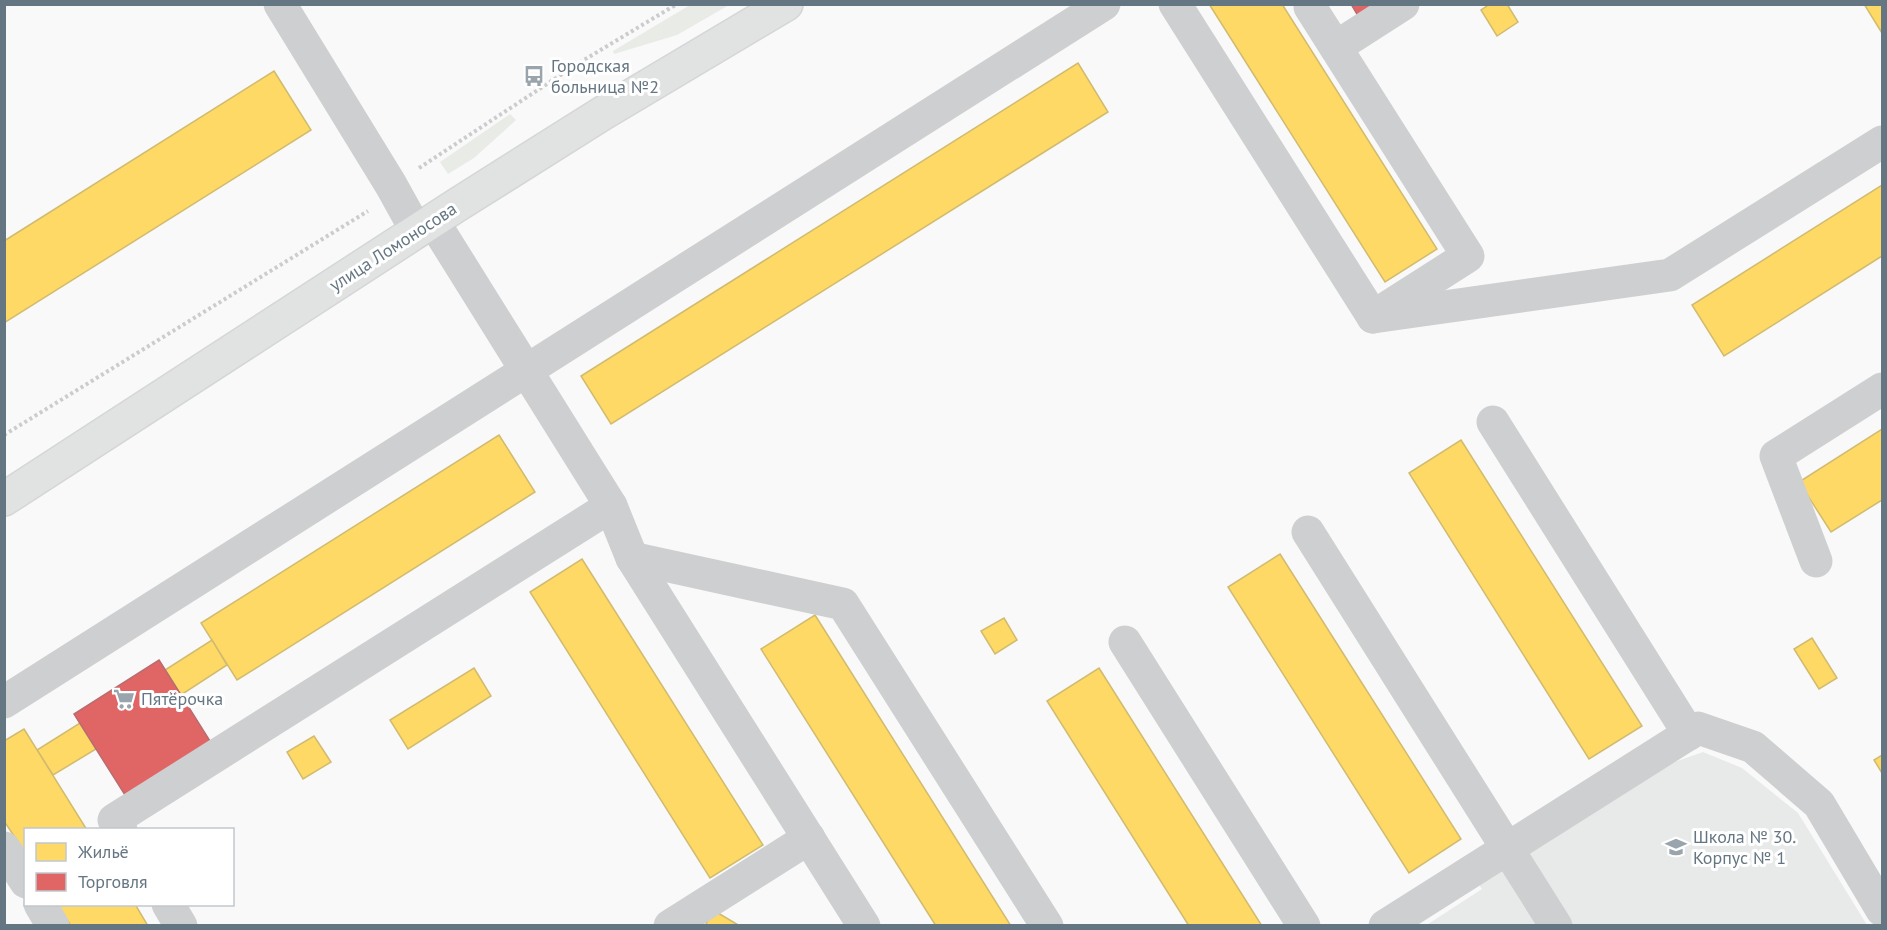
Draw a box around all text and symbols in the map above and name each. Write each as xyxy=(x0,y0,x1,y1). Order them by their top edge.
place label: Городская больница №2 xyxy=(551,54,659,98)
bus stop icon: Городская больница №2 xyxy=(522,64,546,88)
street label: улица Ломоносова xyxy=(325,197,461,296)
supermarket icon: Пятёрочка xyxy=(112,687,136,711)
place label: Пятёрочка xyxy=(141,687,223,710)
place label: Школа № 30. Корпус № 1 xyxy=(1693,825,1796,869)
legend xyxy=(24,828,234,906)
school or university icon: Школа № 30. Корпус № 1 xyxy=(1664,835,1688,859)
text: Жильё xyxy=(77,840,129,863)
text: Торговля xyxy=(78,870,148,893)

